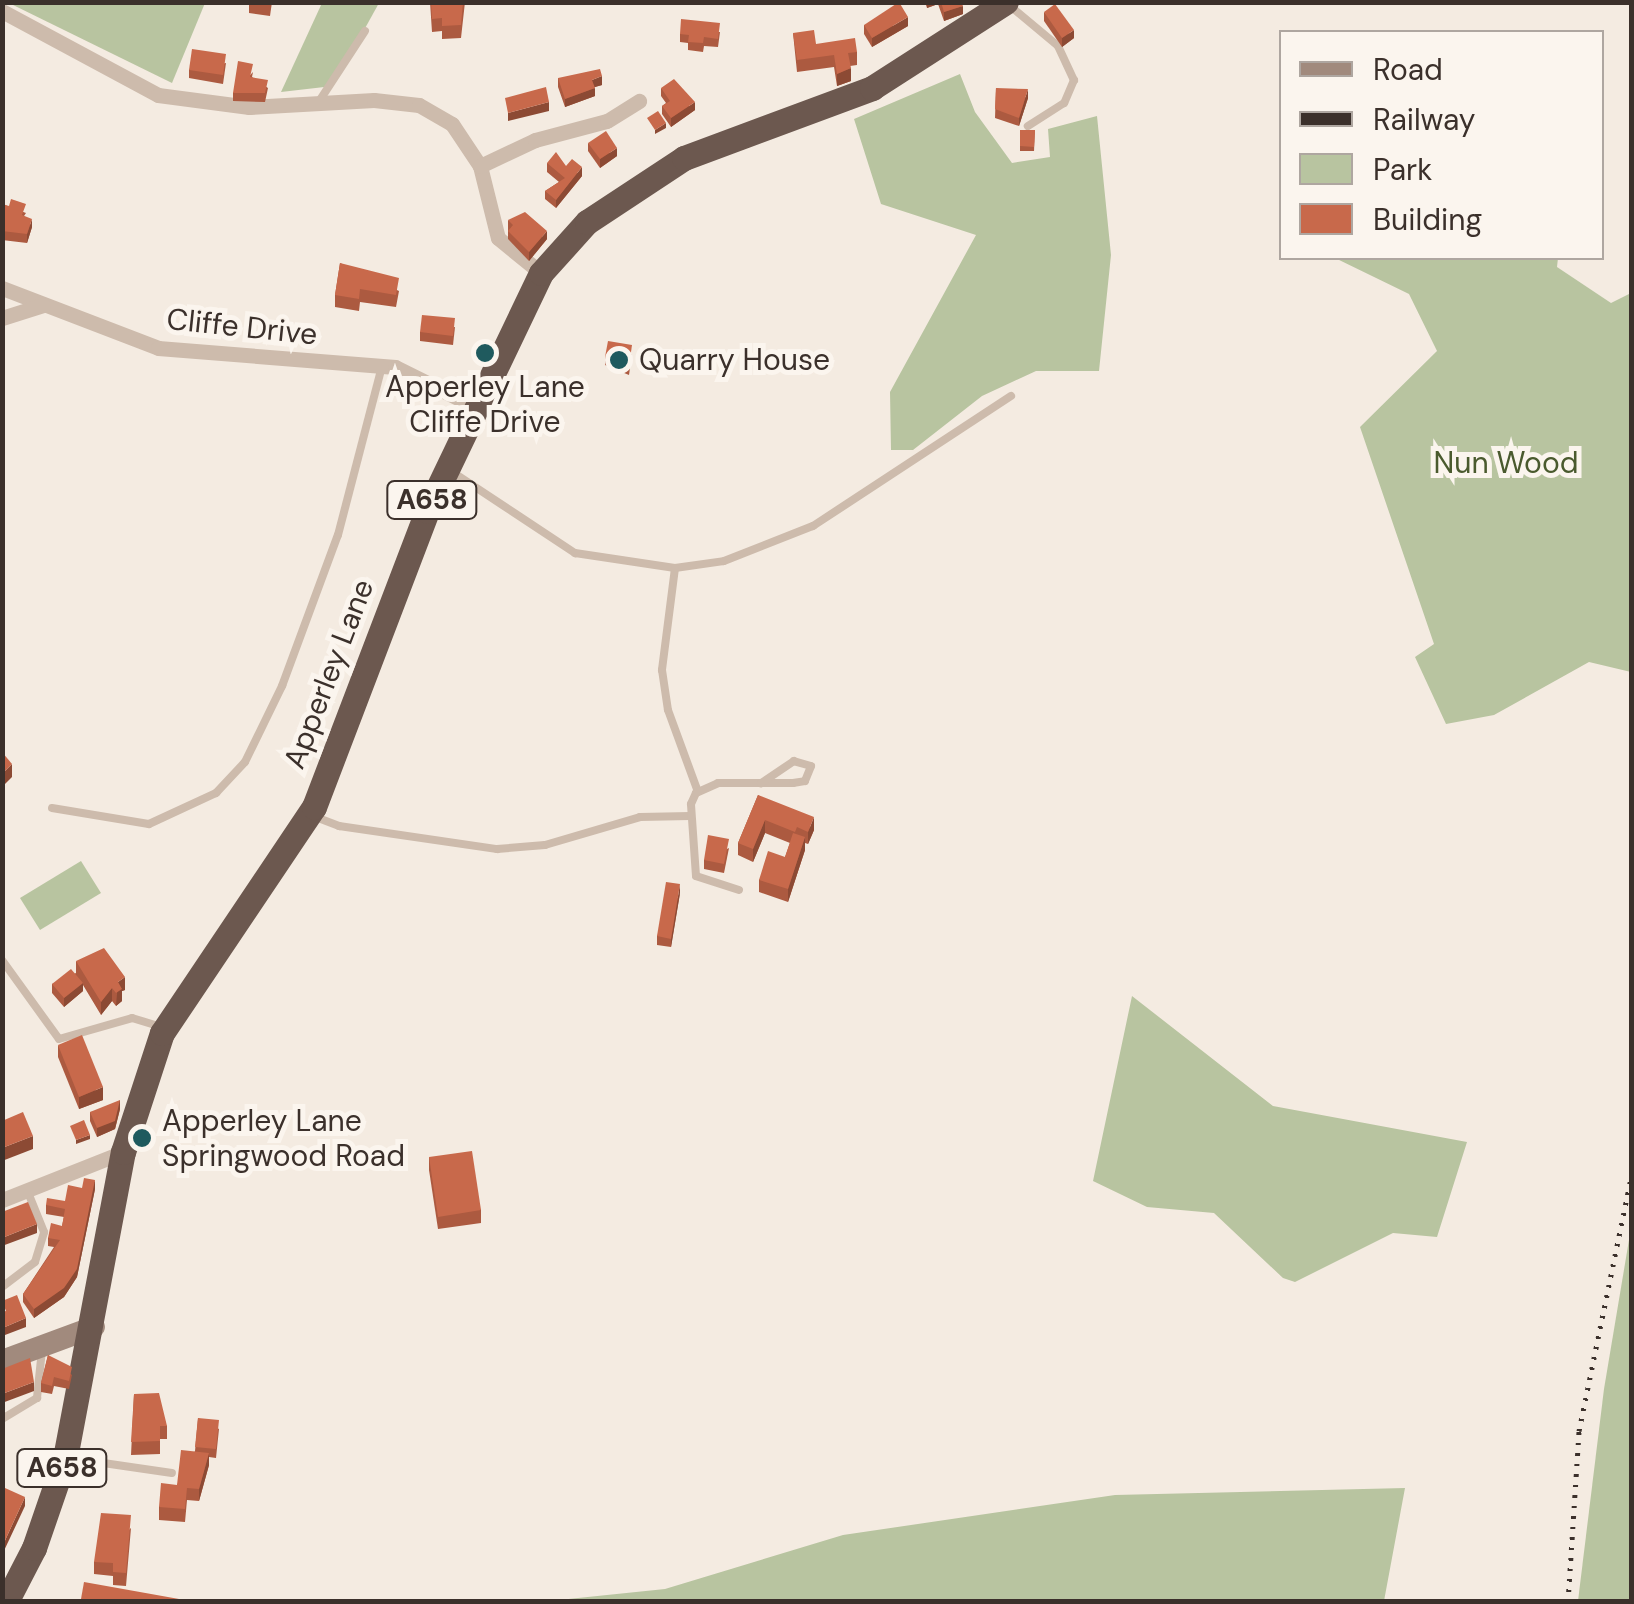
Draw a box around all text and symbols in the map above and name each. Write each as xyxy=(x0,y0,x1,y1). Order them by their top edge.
legend xyxy=(1279,30,1604,260)
text: Road xyxy=(1373,50,1443,89)
text: Railway xyxy=(1373,100,1476,139)
text: Park xyxy=(1373,150,1432,189)
text: Building xyxy=(1373,200,1482,239)
street label: Cliffe Drive xyxy=(165,301,319,353)
marker: Apperley Lane Cliffe Drive xyxy=(474,342,496,364)
place label: Quarry House xyxy=(639,342,830,378)
marker: Quarry House xyxy=(608,349,630,371)
place label: Apperley Lane Cliffe Drive xyxy=(385,369,585,440)
park label: Nun Wood xyxy=(1433,445,1579,481)
road number: A658 xyxy=(384,477,480,523)
street label: Apperley Lane xyxy=(276,574,382,774)
place label: Apperley Lane Springwood Road xyxy=(162,1103,405,1174)
marker: Apperley Lane Springwood Road xyxy=(131,1127,153,1149)
road number: A658 xyxy=(15,1445,110,1491)

